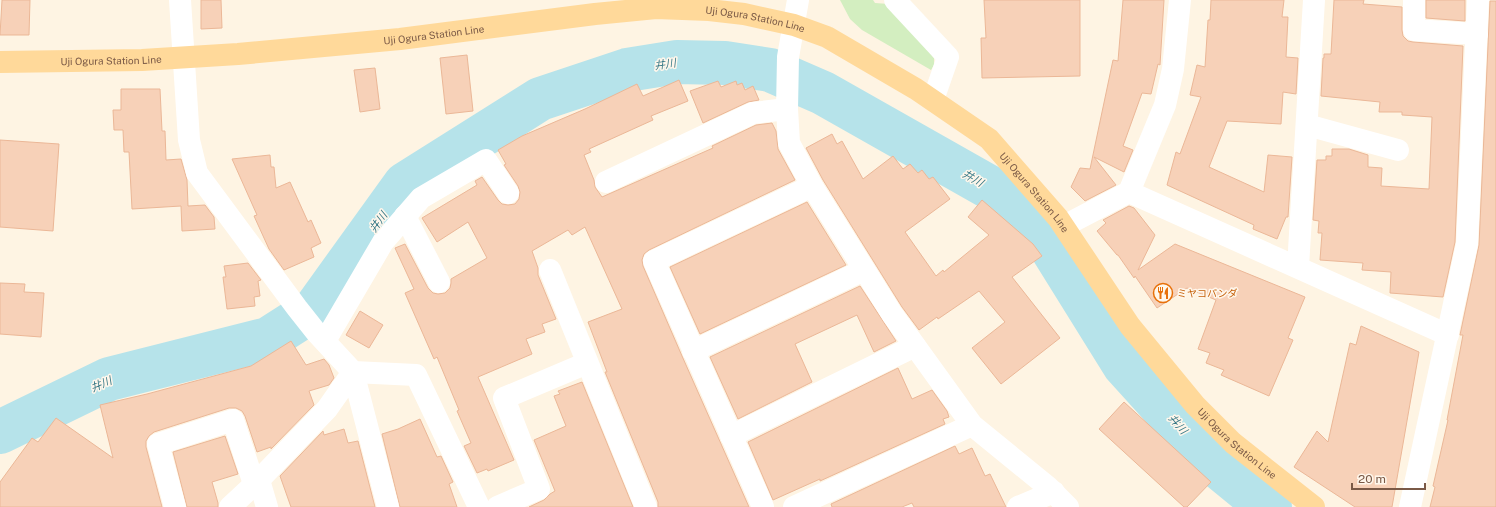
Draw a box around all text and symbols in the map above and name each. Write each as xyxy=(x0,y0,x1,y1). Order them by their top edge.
street label: Uji Ogura Station Line xyxy=(705,4,807,35)
street label: Uji Ogura Station Line xyxy=(383,22,485,47)
street label: Uji Ogura Station Line xyxy=(60,53,162,67)
water label: 井川 xyxy=(653,56,678,71)
street label: Uji Ogura Station Line xyxy=(997,150,1072,235)
water label: 井川 xyxy=(960,167,986,189)
water label: 井川 xyxy=(367,209,390,234)
restaurant icon: ミヤコパンダ xyxy=(1152,282,1174,304)
place label: ミヤコパンダ xyxy=(1177,287,1238,299)
water label: 井川 xyxy=(89,374,114,394)
street label: Uji Ogura Station Line xyxy=(1195,405,1279,481)
water label: 井川 xyxy=(1166,412,1190,437)
scale bar xyxy=(1352,465,1425,491)
text: 20 m xyxy=(1358,472,1386,486)

